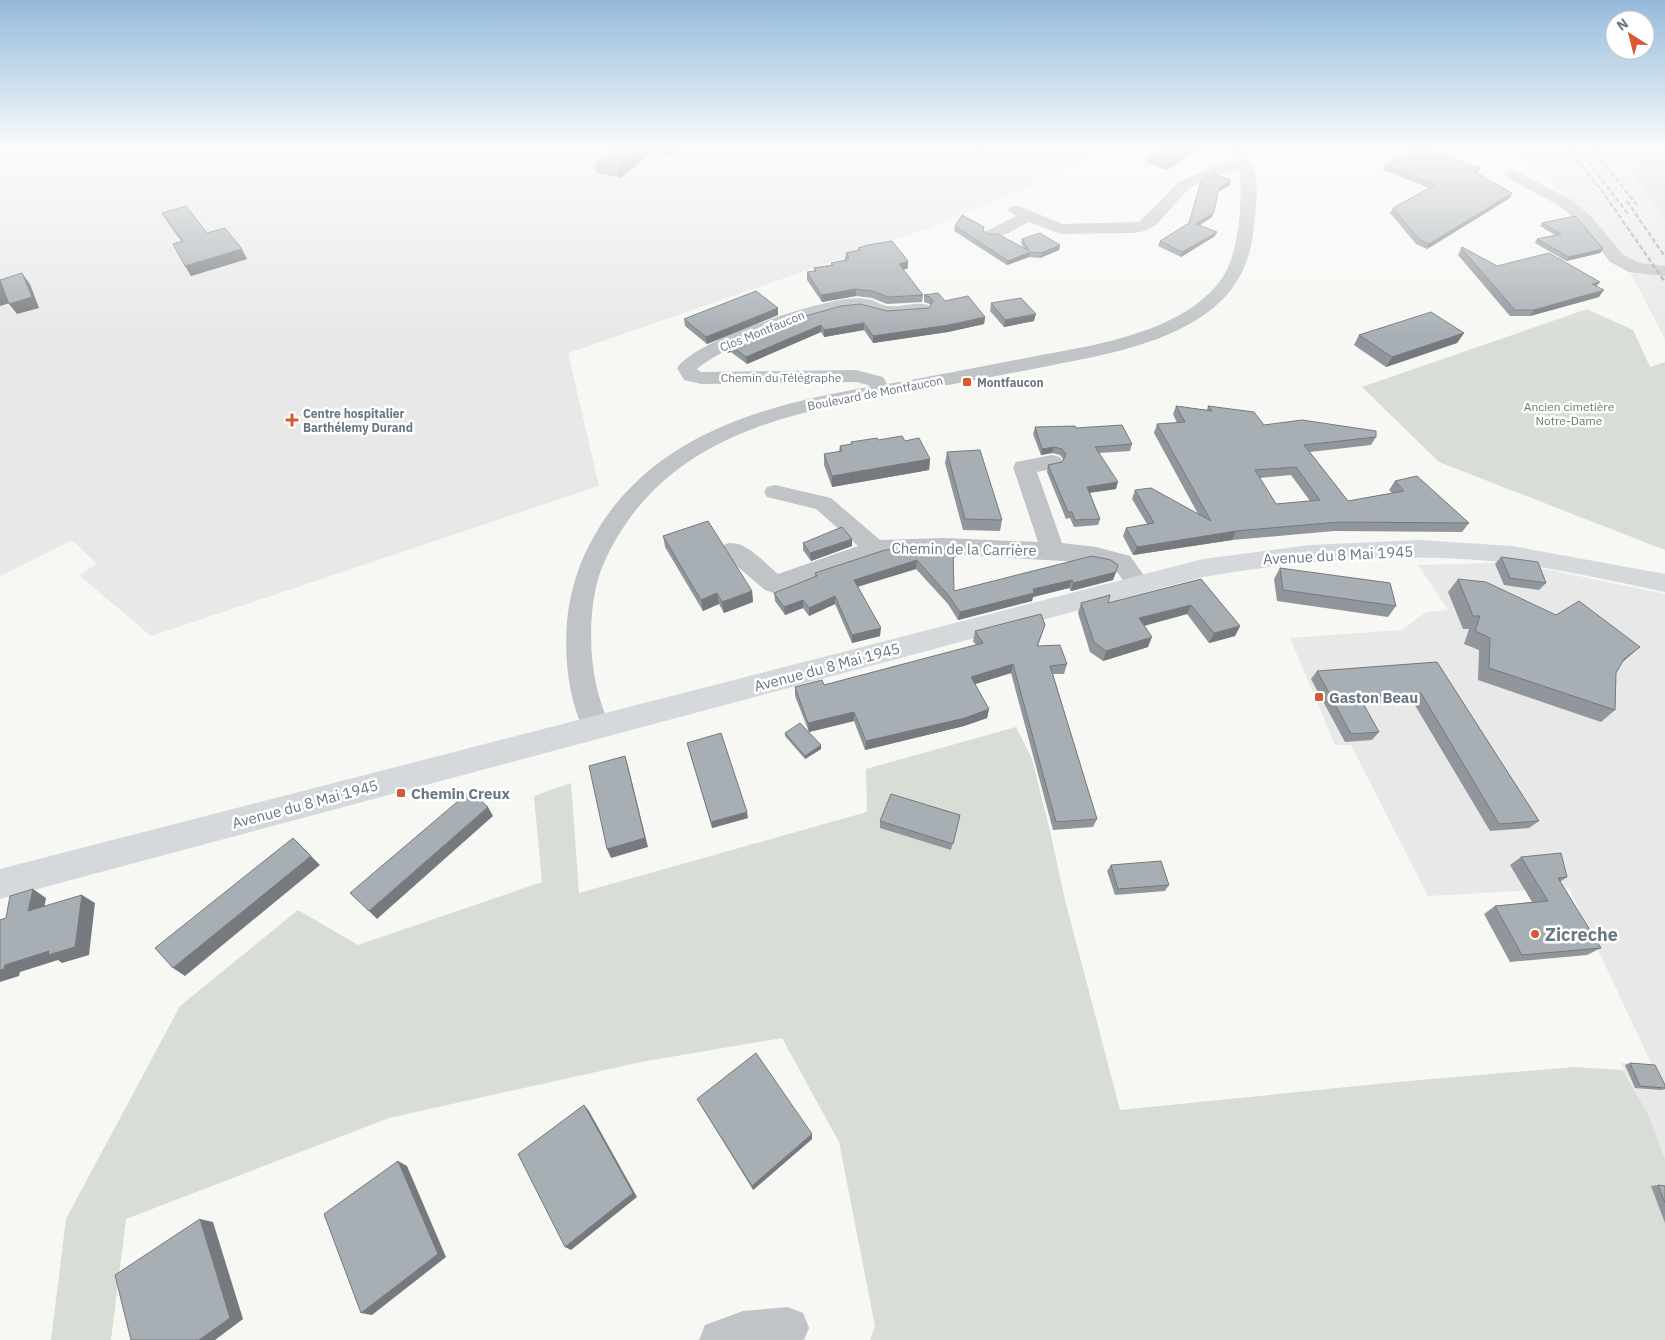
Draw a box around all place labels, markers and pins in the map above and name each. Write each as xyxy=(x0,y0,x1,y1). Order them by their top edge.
place label: Montfaucon xyxy=(977,375,1044,390)
marker: Montfaucon xyxy=(961,376,973,388)
place label: Centre hospitalier Barthélemy Durand xyxy=(303,406,413,435)
marker: Centre hospitalier Barthélemy Durand xyxy=(285,413,299,427)
place label: Gaston Beau xyxy=(1329,688,1418,707)
marker: Gaston Beau xyxy=(1313,691,1325,703)
place label: Chemin Creux xyxy=(411,784,510,803)
marker: Chemin Creux xyxy=(395,787,407,799)
place label: Zicreche xyxy=(1545,923,1618,946)
marker: Zicreche xyxy=(1529,928,1541,940)

